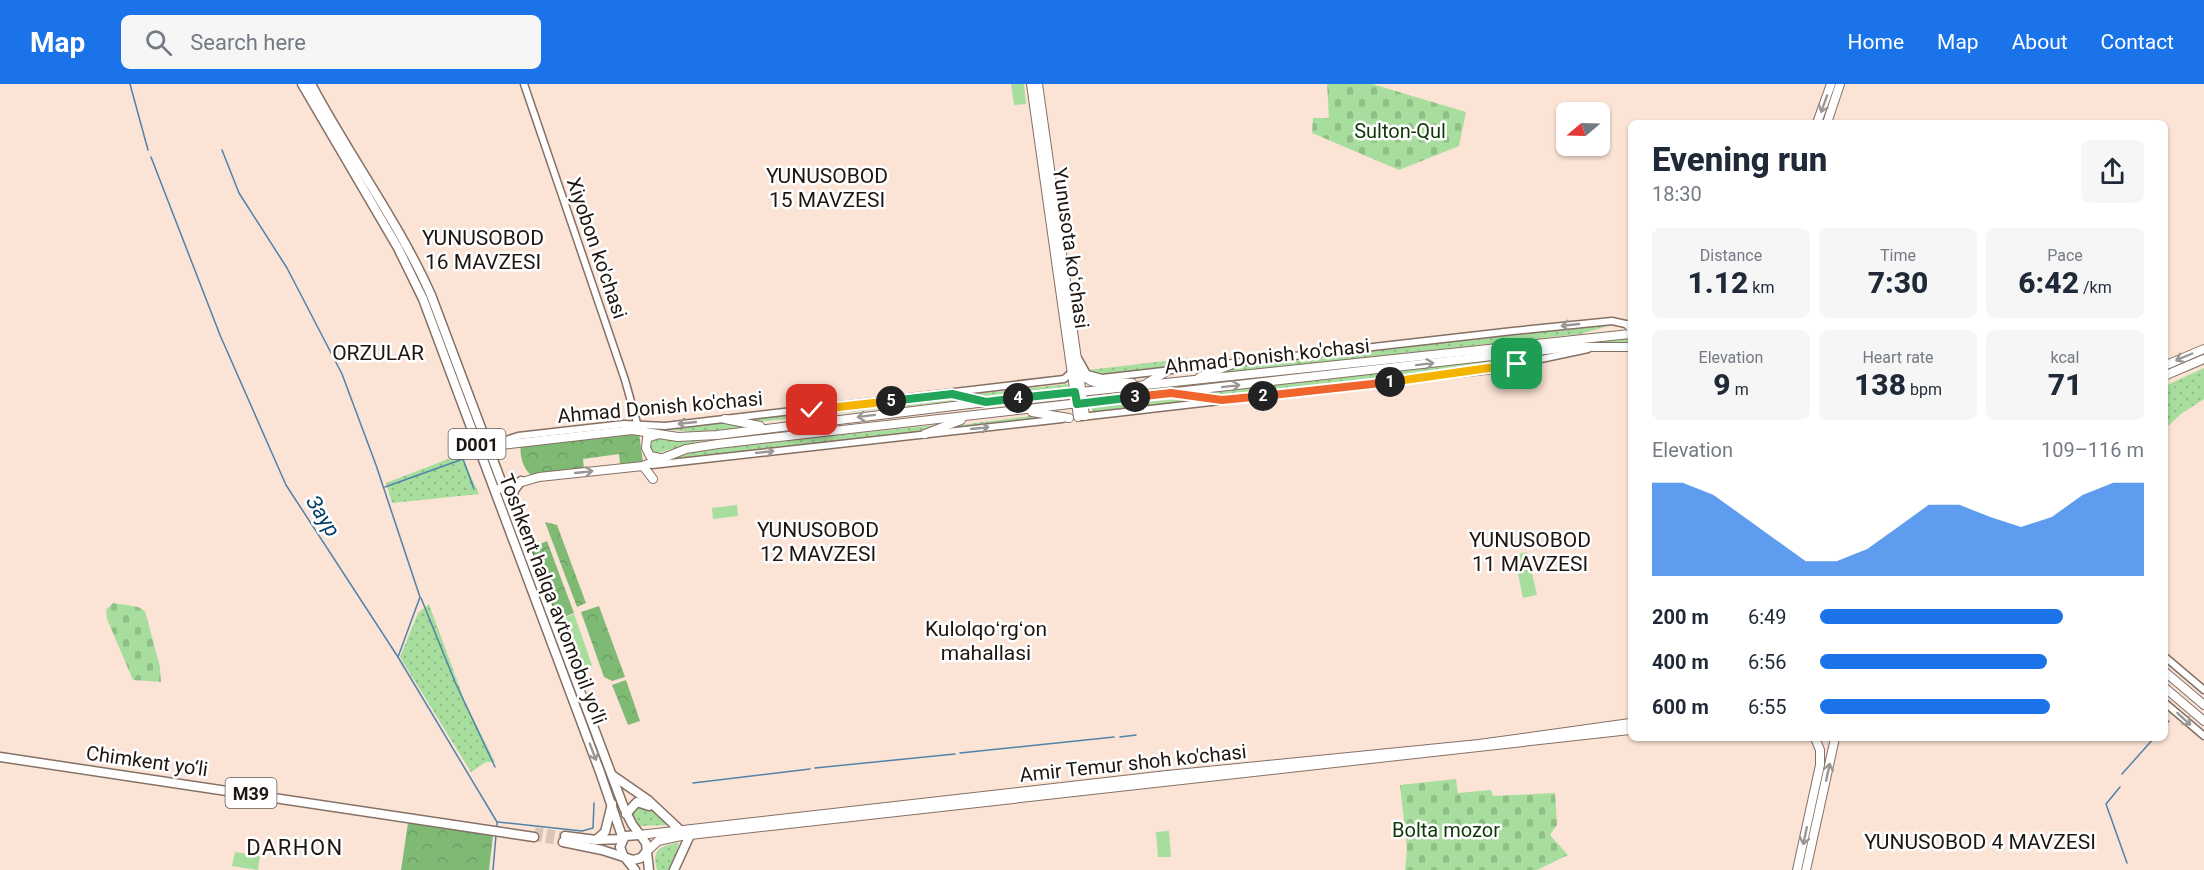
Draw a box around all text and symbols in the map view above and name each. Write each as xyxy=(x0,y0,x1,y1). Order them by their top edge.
search box xyxy=(121,15,541,69)
text: Map xyxy=(30,26,85,59)
icon: search xyxy=(142,26,175,59)
text: Search here xyxy=(190,30,306,55)
text: Home xyxy=(1848,30,1904,54)
text: Map xyxy=(1937,30,1979,54)
text: About xyxy=(2012,30,2068,54)
text: Contact xyxy=(2101,30,2174,54)
one-way arrow xyxy=(1818,94,1829,112)
north arrow xyxy=(1556,102,1610,156)
map controls xyxy=(1556,102,1610,156)
park label: Sulton-Qul xyxy=(1354,119,1446,143)
text: Evening run xyxy=(1652,140,1827,179)
button: share xyxy=(2081,140,2144,203)
district label: YUNUSOBOD 15 MAVZESI xyxy=(766,164,888,212)
street label: Yunusota koʻchasi xyxy=(1048,166,1094,330)
street label: Xiyobon ko'chasi xyxy=(562,174,632,322)
text: 18:30 xyxy=(1652,182,1702,206)
district label: YUNUSOBOD 16 MAVZESI xyxy=(422,226,544,274)
text: Distance xyxy=(1700,246,1762,265)
text: Time xyxy=(1880,246,1916,265)
text: Pace xyxy=(2047,246,2083,265)
text: 1.12 xyxy=(1688,265,1748,300)
text: 7:30 xyxy=(1868,265,1928,300)
text: 6:42 xyxy=(2018,265,2079,300)
text: km xyxy=(1748,278,1774,297)
text: /km xyxy=(2079,278,2112,297)
one-way arrow xyxy=(1560,320,1580,331)
street label: Ahmad Donish ko'chasi xyxy=(1163,333,1371,379)
pin xyxy=(1491,338,1542,389)
district label: ORZULAR xyxy=(332,341,424,365)
icon: arrive xyxy=(1500,347,1533,380)
text: Elevation xyxy=(1699,348,1763,367)
text: Heart rate xyxy=(1862,348,1934,367)
text: kcal xyxy=(2051,348,2079,367)
one-way arrow xyxy=(2175,352,2194,363)
one-way arrow xyxy=(1414,358,1434,369)
pin: 1 xyxy=(1375,367,1405,397)
text: 9 xyxy=(1713,367,1731,402)
text: 138 xyxy=(1854,367,1906,402)
text: 71 xyxy=(2048,367,2082,402)
text: 1 xyxy=(1385,372,1395,391)
text: m xyxy=(1731,380,1749,399)
text: bpm xyxy=(1906,380,1942,399)
one-way arrow xyxy=(1221,381,1241,392)
pin: 2 xyxy=(1248,381,1278,411)
pin: 3 xyxy=(1120,382,1150,412)
pin: 4 xyxy=(1003,383,1033,413)
pin xyxy=(786,384,837,435)
street label: Ahmad Donish ko'chasi xyxy=(556,386,764,428)
pin: 5 xyxy=(876,386,906,416)
text: 2 xyxy=(1258,386,1268,405)
text: 3 xyxy=(1130,387,1140,406)
text: 4 xyxy=(1013,388,1023,407)
text: 5 xyxy=(886,391,896,410)
icon: check xyxy=(795,393,828,426)
one-way arrow xyxy=(856,411,876,422)
one-way arrow xyxy=(678,418,698,429)
one-way arrow xyxy=(969,422,989,433)
road number: D001 xyxy=(448,429,506,459)
text: Elevation xyxy=(1652,438,1733,462)
text: 109–116 m xyxy=(2041,438,2144,462)
one-way arrow xyxy=(755,447,775,458)
one-way arrow xyxy=(574,466,594,477)
street label: Toshkent halqa avtomobil yo'li xyxy=(494,470,612,728)
water label: Заур xyxy=(301,491,345,541)
district label: YUNUSOBOD 12 MAVZESI xyxy=(757,518,879,566)
district label: YUNUSOBOD 11 MAVZESI xyxy=(1469,528,1591,576)
text: 200 m xyxy=(1652,605,1709,629)
text: 6:49 xyxy=(1748,605,1787,629)
district label: Kulolqoʻrgʻon mahallasi xyxy=(925,617,1047,665)
text: 400 m xyxy=(1652,650,1709,674)
text: 6:56 xyxy=(1748,650,1787,674)
text: 600 m xyxy=(1652,695,1709,719)
text: 6:55 xyxy=(1748,695,1787,719)
one-way arrow xyxy=(2176,712,2191,726)
street label: Amir Temur shoh ko'chasi xyxy=(1018,739,1248,787)
street label: Chimkent yo‘li xyxy=(85,741,209,781)
one-way arrow xyxy=(588,742,599,761)
one-way arrow xyxy=(1823,763,1834,782)
road number: M39 xyxy=(226,778,276,808)
park label: Bolta mozor xyxy=(1392,818,1500,842)
one-way arrow xyxy=(1798,826,1810,845)
district label: YUNUSOBOD 4 MAVZESI xyxy=(1864,830,2096,854)
district label: DARHON xyxy=(246,835,344,860)

